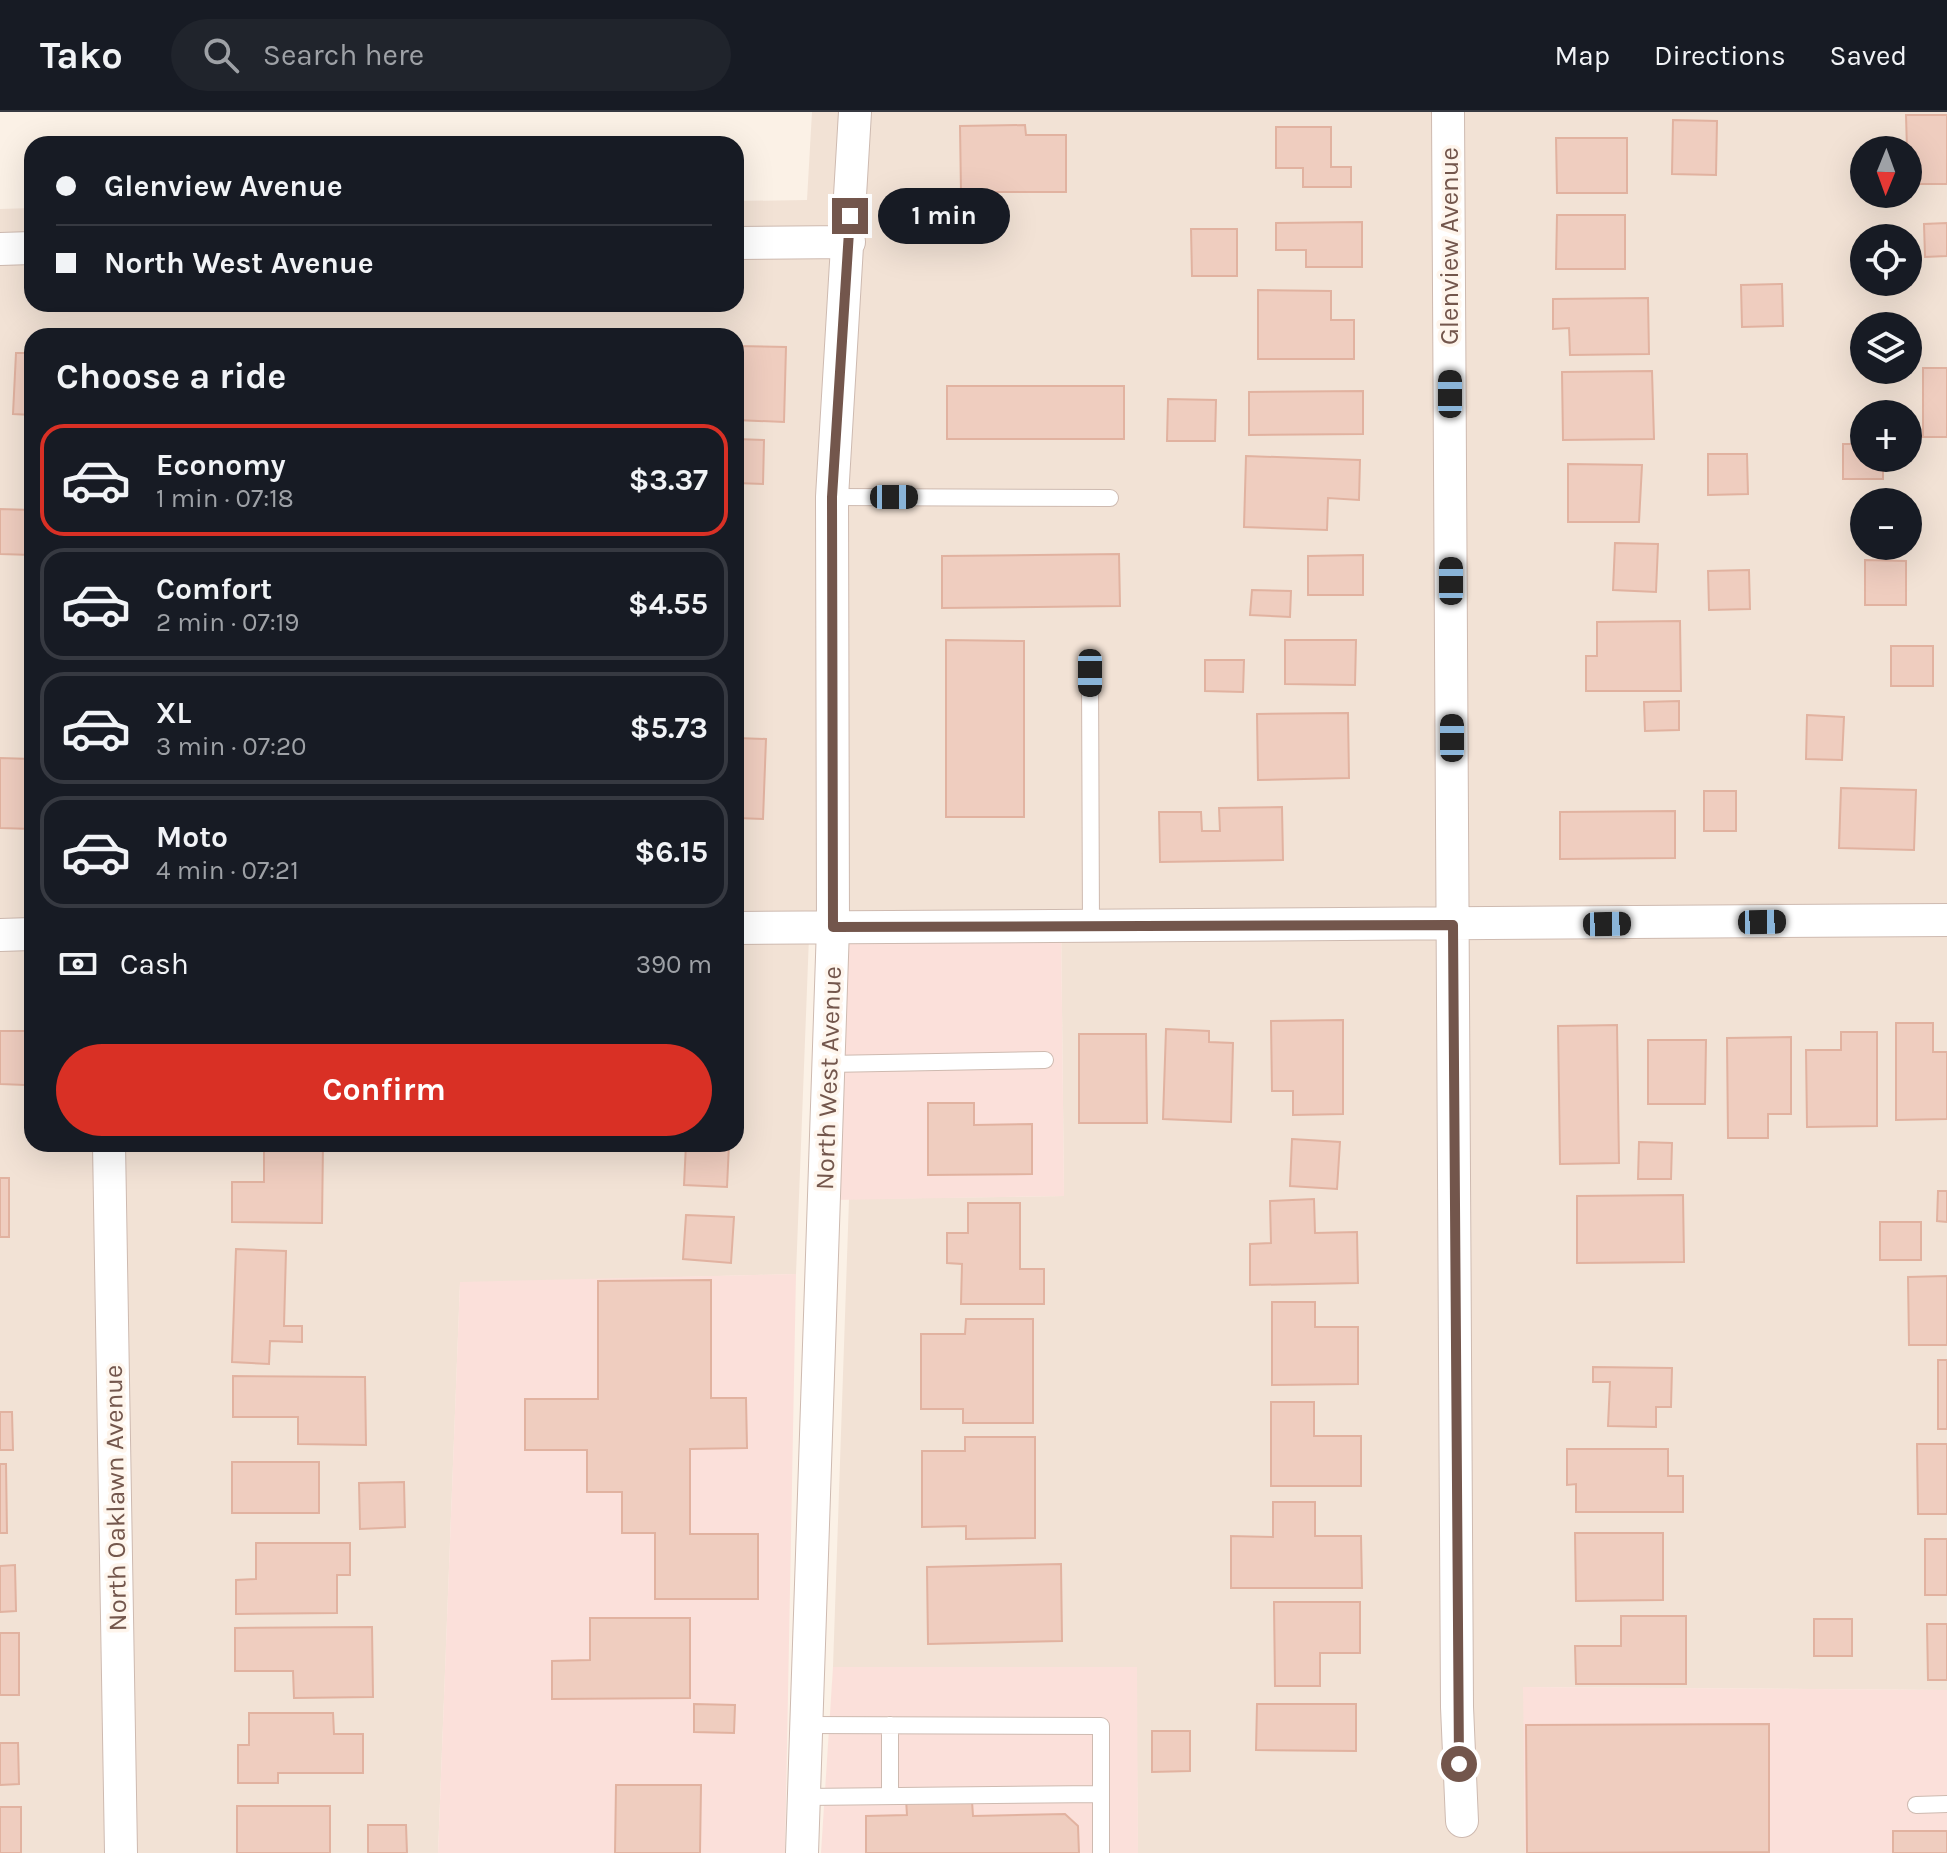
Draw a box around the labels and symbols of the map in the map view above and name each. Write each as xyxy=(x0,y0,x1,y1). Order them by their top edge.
north arrow xyxy=(1850,136,1922,208)
street label: Glenview Avenue xyxy=(1434,147,1465,345)
callout: 1 min xyxy=(878,188,1010,244)
route end xyxy=(832,198,868,234)
car xyxy=(1438,370,1462,418)
car xyxy=(870,485,918,509)
car xyxy=(1439,557,1463,605)
car xyxy=(1078,649,1102,697)
car xyxy=(1440,714,1464,762)
car xyxy=(1738,910,1786,934)
car xyxy=(1583,912,1631,936)
street label: North West Avenue xyxy=(809,966,848,1190)
street label: North Oaklawn Avenue xyxy=(98,1364,133,1632)
route start xyxy=(1441,1746,1477,1782)

